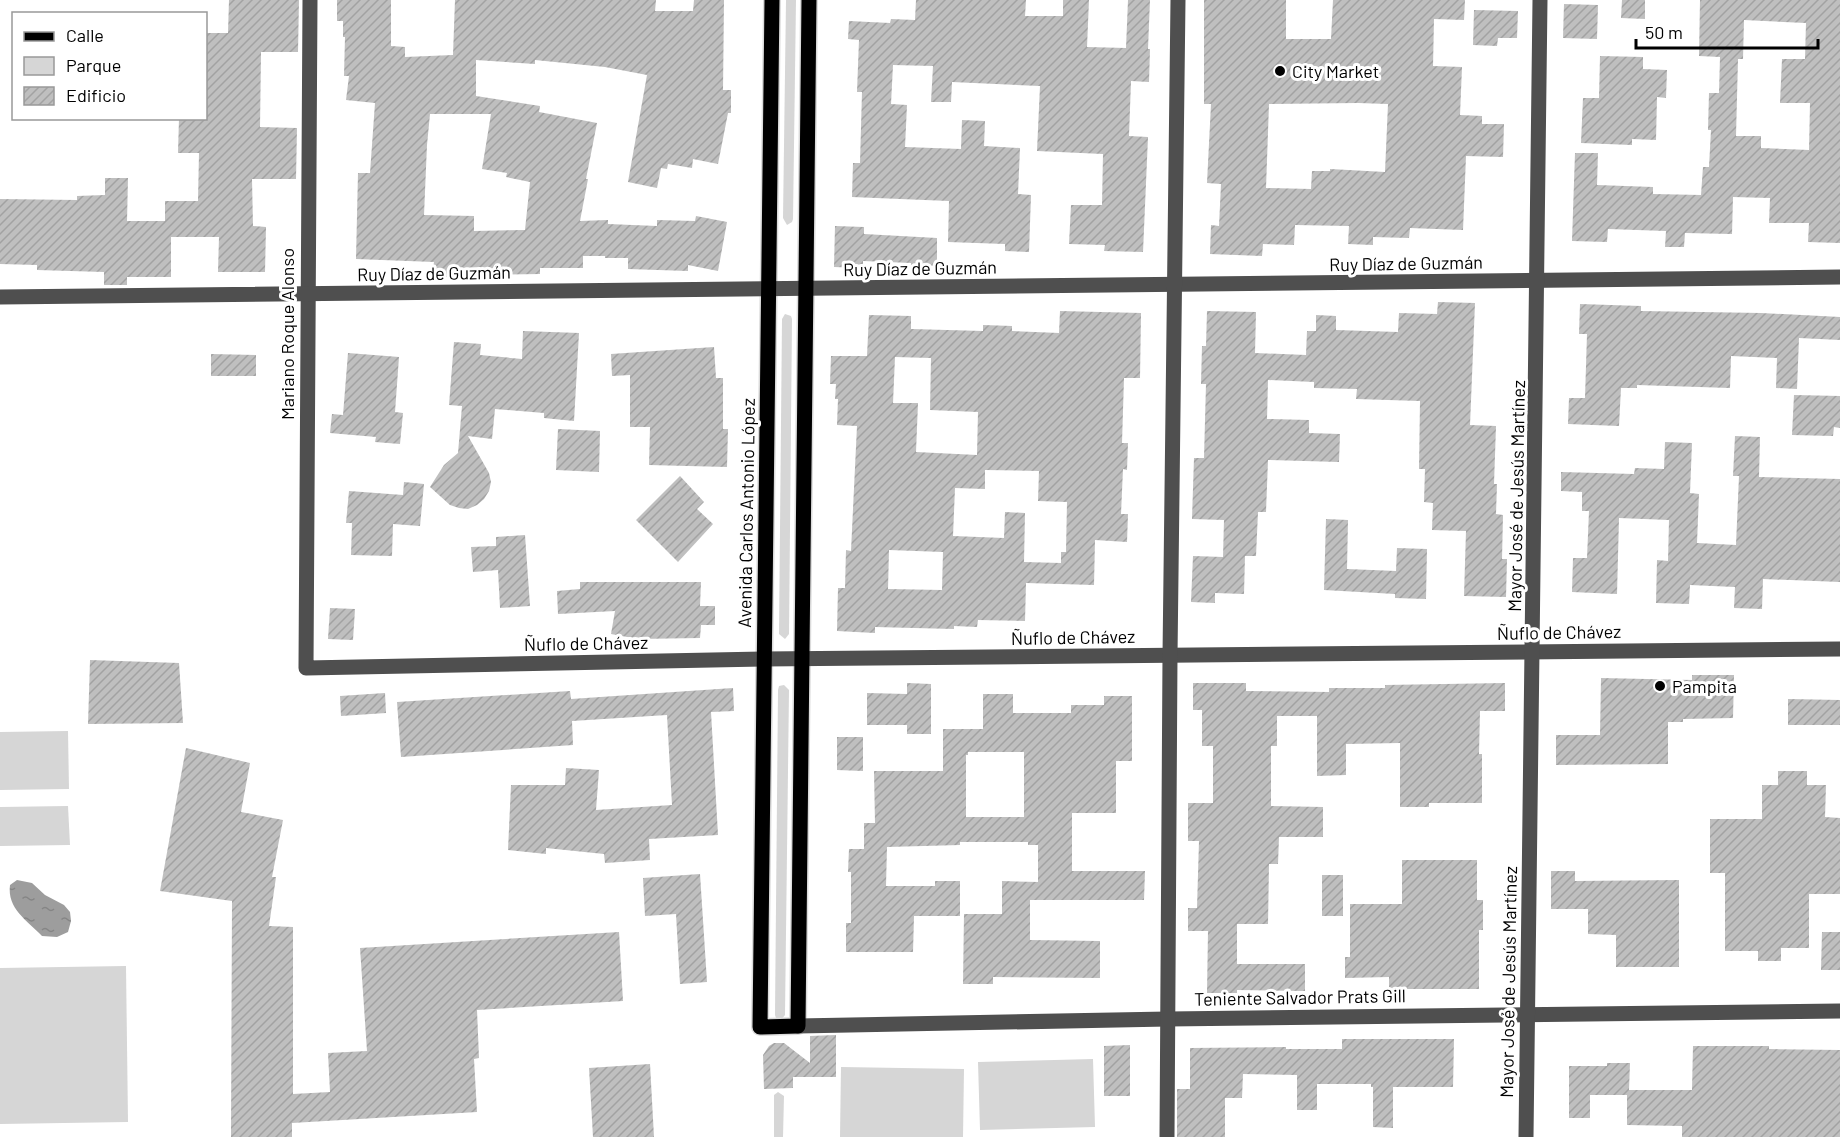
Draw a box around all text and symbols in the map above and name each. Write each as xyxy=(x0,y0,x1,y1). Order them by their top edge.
legend xyxy=(12,12,207,120)
scale bar xyxy=(1636,12,1818,50)
text: 50 m xyxy=(1645,21,1683,43)
text: Calle xyxy=(66,24,104,46)
text: Parque xyxy=(66,54,121,76)
place label: City Market xyxy=(1292,60,1379,82)
marker: City Market xyxy=(1273,64,1287,78)
text: Edificio xyxy=(66,84,126,106)
street label: Mariano Roque Alonso xyxy=(276,248,298,420)
street label: Ruy Díaz de Guzmán xyxy=(1329,251,1483,275)
street label: Ruy Díaz de Guzmán xyxy=(843,256,997,280)
street label: Ruy Díaz de Guzmán xyxy=(357,261,511,285)
street label: Mayor José de Jesús Martínez xyxy=(1503,380,1529,612)
street label: Avenida Carlos Antonio López xyxy=(733,398,759,628)
street label: Ñuflo de Chávez xyxy=(1497,620,1621,644)
street label: Ñuflo de Chávez xyxy=(1011,625,1135,649)
street label: Ñuflo de Chávez xyxy=(524,631,648,655)
place label: Pampita xyxy=(1672,675,1737,697)
marker: Pampita xyxy=(1653,679,1667,693)
street label: Mayor José de Jesús Martínez xyxy=(1495,866,1521,1098)
street label: Teniente Salvador Prats Gill xyxy=(1194,984,1406,1010)

